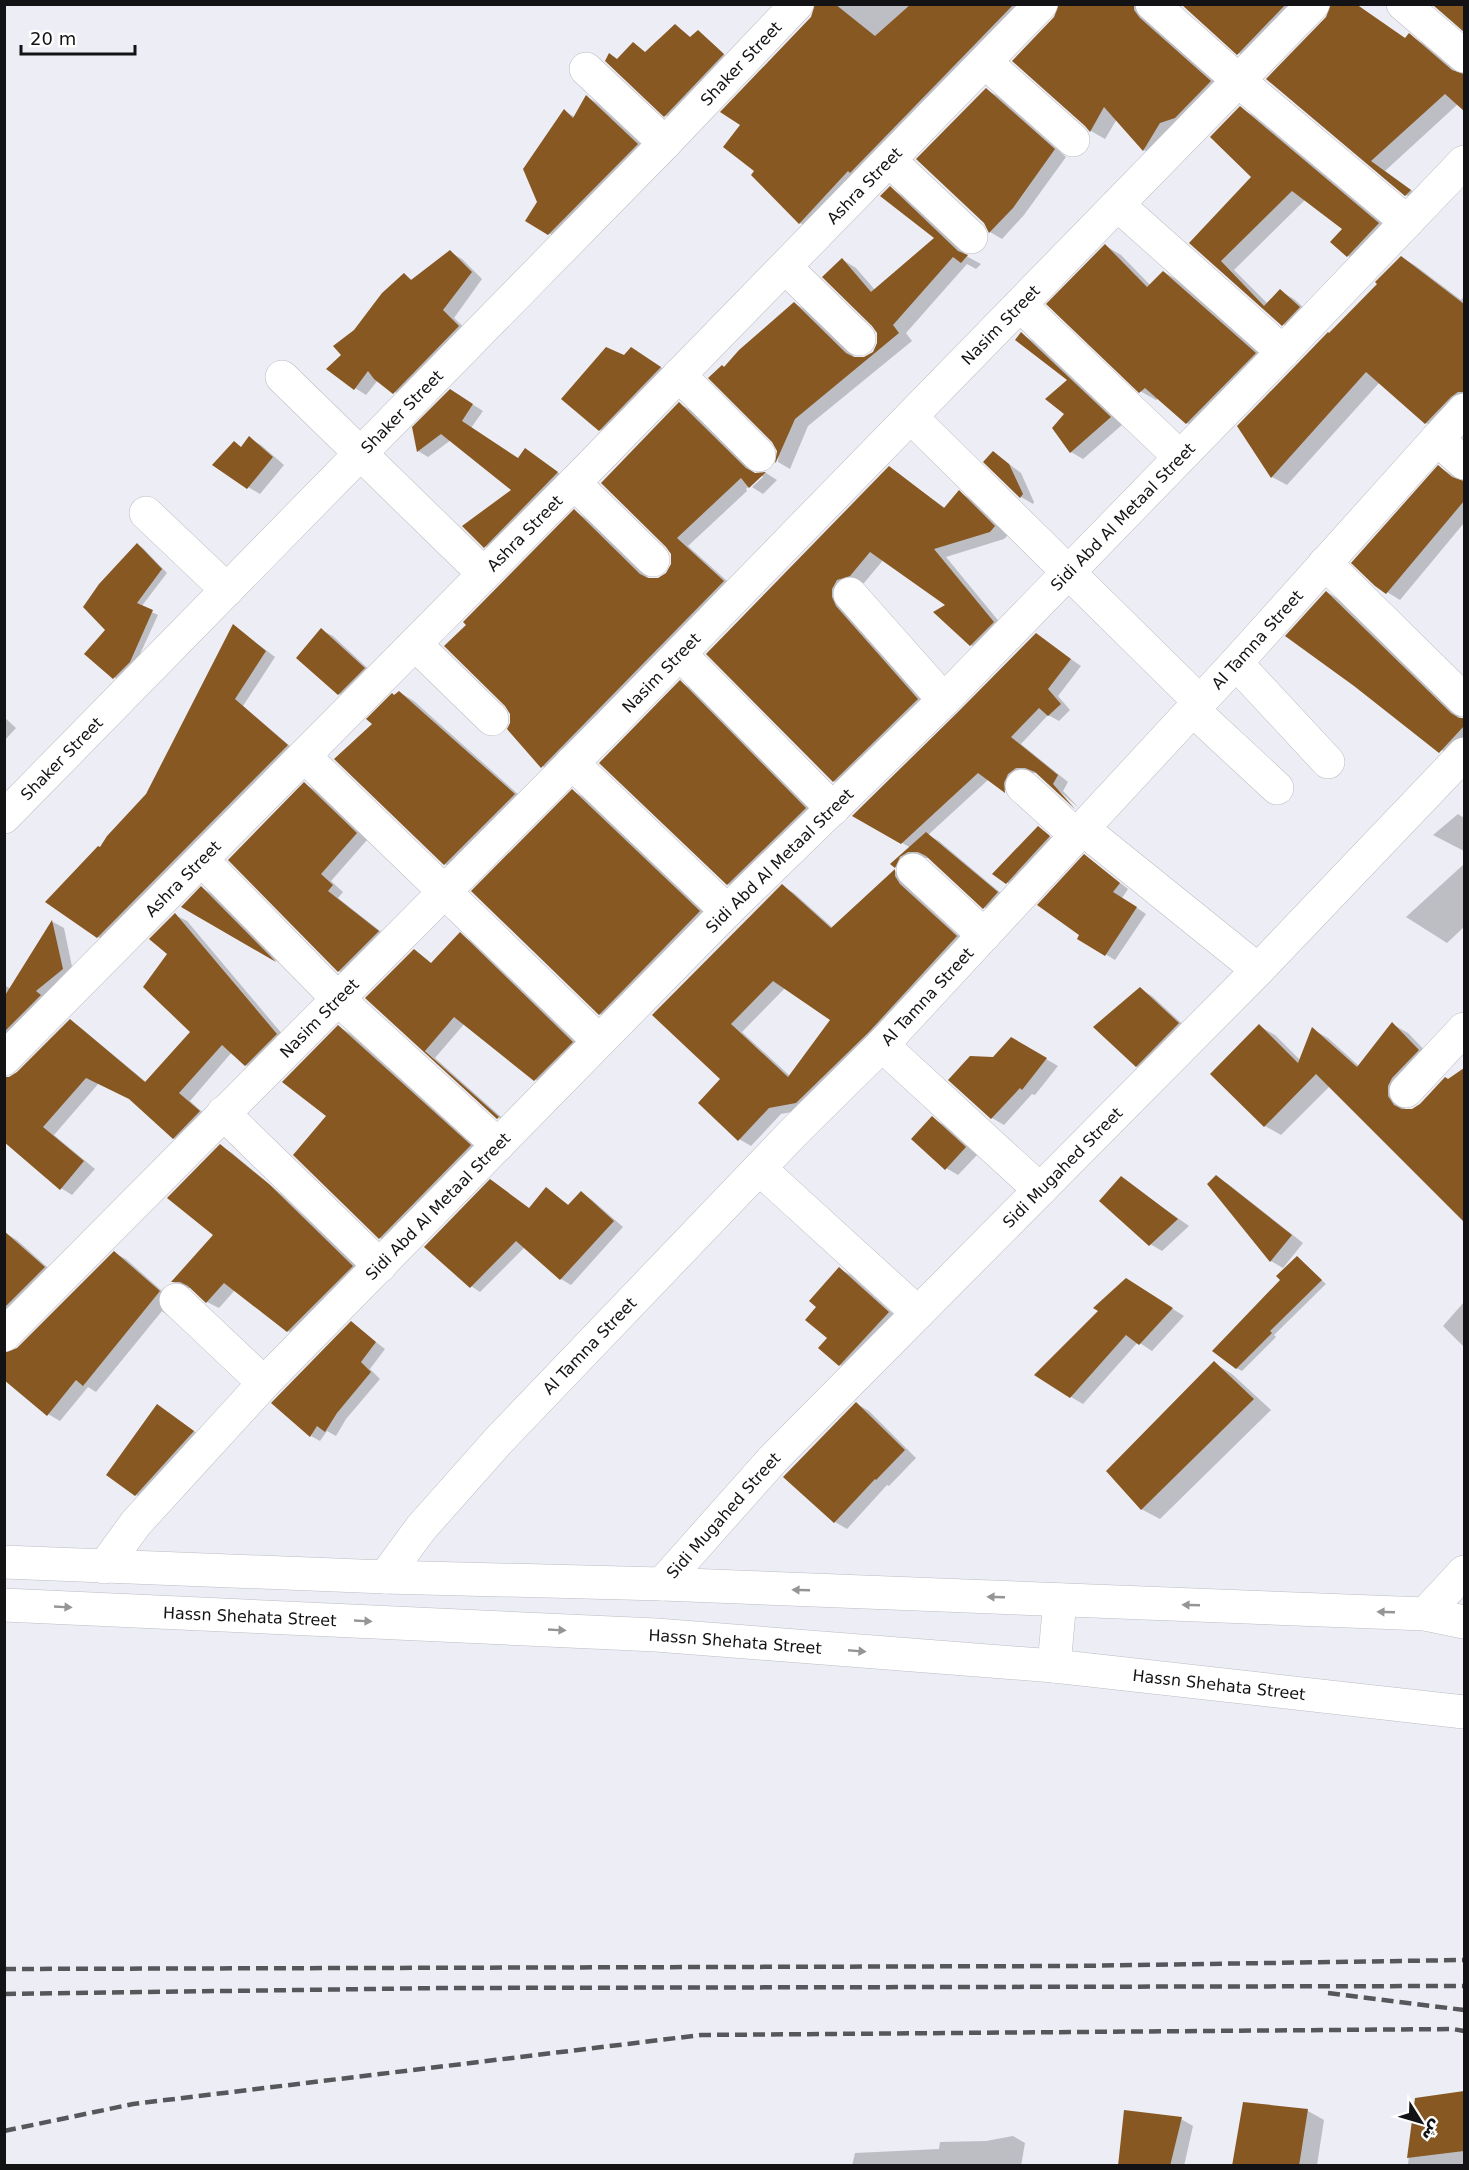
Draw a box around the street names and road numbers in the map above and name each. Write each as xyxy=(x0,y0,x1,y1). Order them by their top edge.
street label: Shaker Street xyxy=(697,18,785,110)
street label: Ashra Street xyxy=(823,143,906,228)
street label: Nasim Street xyxy=(958,281,1044,369)
street label: Shaker Street xyxy=(357,366,447,457)
street label: Sidi Abd Al Metaal Street xyxy=(1047,439,1199,595)
street label: Ashra Street xyxy=(483,491,567,575)
street label: Al Tamna Street xyxy=(1208,586,1307,693)
street label: Nasim Street xyxy=(618,629,704,717)
street label: Shaker Street xyxy=(17,713,107,804)
street label: Sidi Abd Al Metaal Street xyxy=(702,785,857,937)
street label: Ashra Street xyxy=(141,837,225,921)
street label: Al Tamna Street xyxy=(877,944,978,1050)
street label: Nasim Street xyxy=(276,975,363,1062)
street label: Sidi Mugahed Street xyxy=(999,1103,1126,1232)
street label: Sidi Abd Al Metaal Street xyxy=(362,1129,514,1284)
street label: Al Tamna Street xyxy=(539,1294,640,1398)
street label: Sidi Mugahed Street xyxy=(663,1448,784,1582)
street label: Hassn Shehata Street xyxy=(163,1603,337,1630)
street label: Hassn Shehata Street xyxy=(648,1626,822,1658)
street label: Hassn Shehata Street xyxy=(1132,1666,1306,1704)

